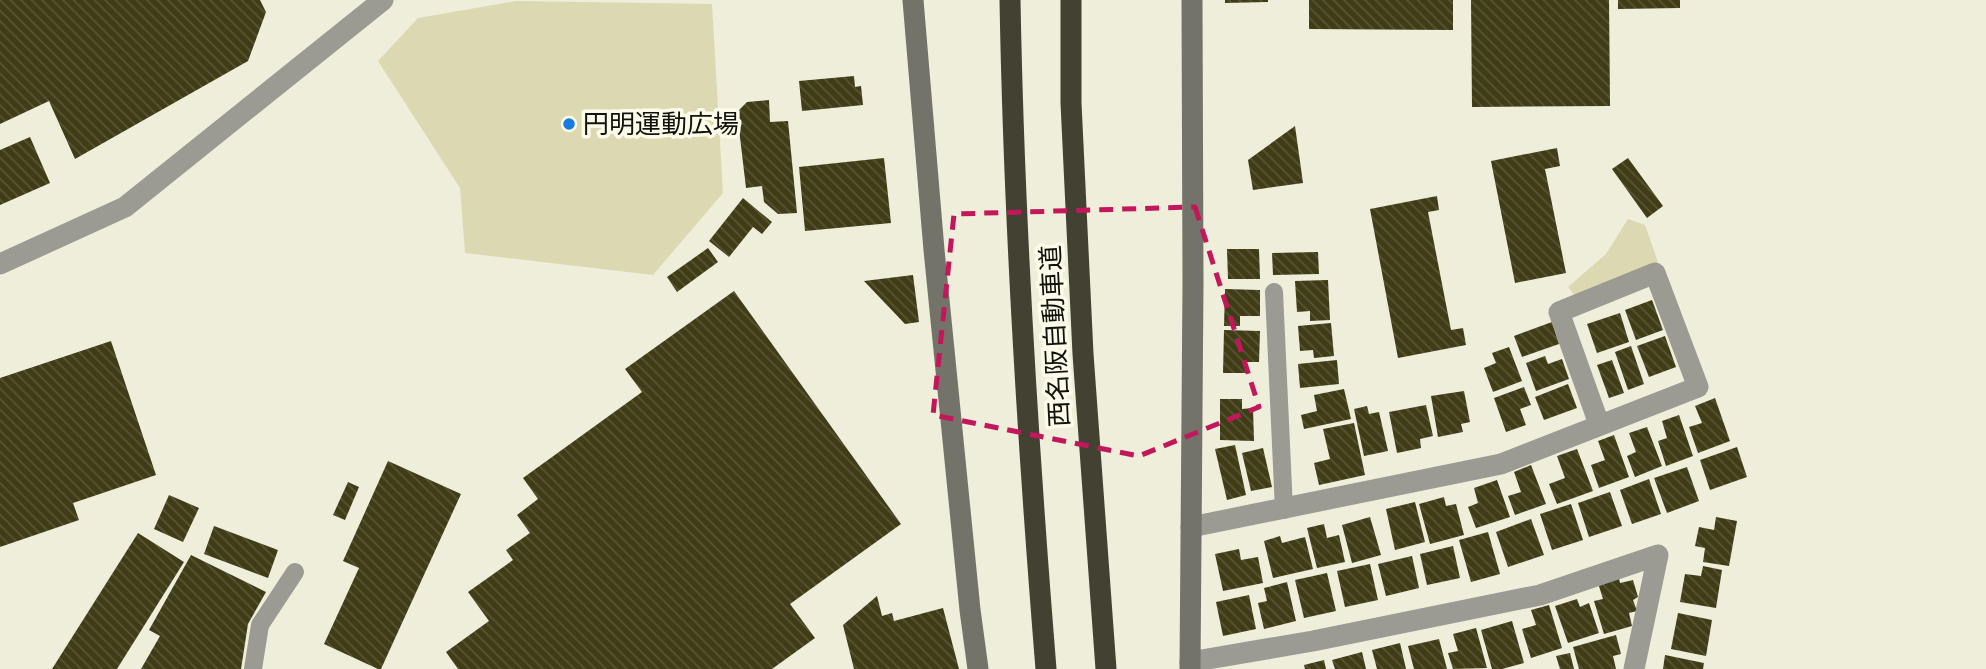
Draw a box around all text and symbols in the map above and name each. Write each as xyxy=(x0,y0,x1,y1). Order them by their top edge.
place label: 円明運動広場 xyxy=(583,108,739,140)
marker: 円明運動広場 xyxy=(561,116,577,132)
street label: 西名阪自動車道 xyxy=(1034,244,1076,428)

